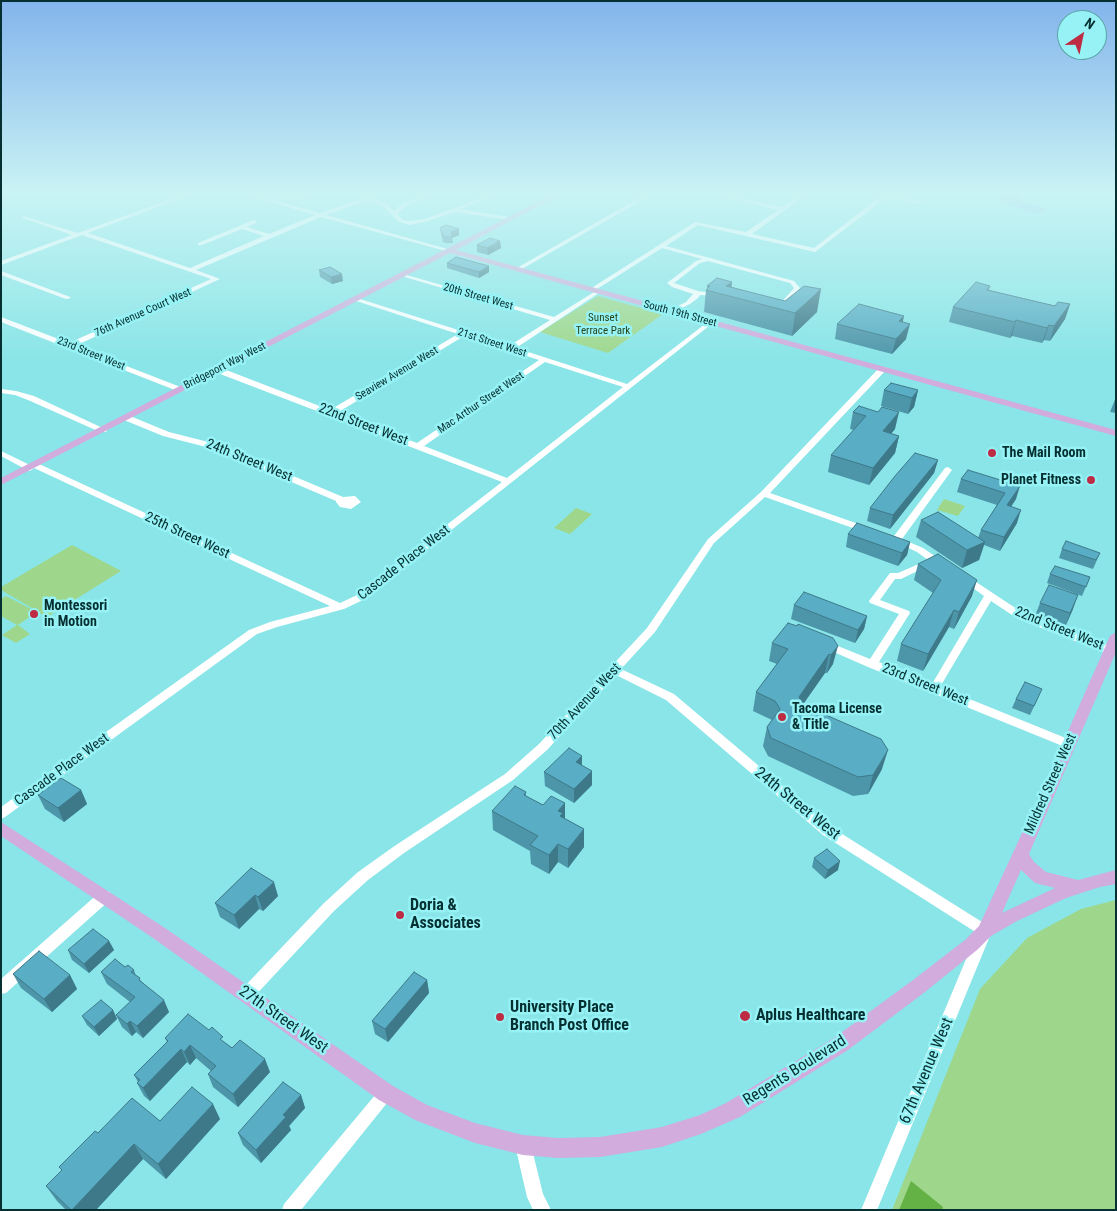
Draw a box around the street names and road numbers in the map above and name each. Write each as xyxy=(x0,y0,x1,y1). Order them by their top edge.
street label: 20th Street West xyxy=(442,281,514,313)
street label: 76th Avenue Court West xyxy=(93,286,193,340)
street label: South 19th Street xyxy=(642,298,718,330)
street label: 21st Street West xyxy=(456,326,528,360)
street label: 23rd Street West xyxy=(55,334,127,374)
street label: Bridgeport Way West xyxy=(182,340,268,392)
street label: Seaview Avenue West xyxy=(353,344,441,404)
street label: Mac Arthur Street West xyxy=(436,369,526,437)
street label: 22nd Street West xyxy=(316,400,410,450)
street label: 24th Street West xyxy=(203,436,295,486)
street label: 25th Street West xyxy=(142,509,232,563)
street label: Cascade Place West xyxy=(355,522,453,604)
street label: 22nd Street West xyxy=(1012,604,1106,654)
street label: 70th Avenue West xyxy=(545,660,625,744)
street label: 23rd Street West xyxy=(879,660,971,710)
street label: Cascade Place West xyxy=(12,730,112,810)
street label: Mildred Street West xyxy=(1021,731,1081,837)
street label: 24th Street West xyxy=(750,764,844,844)
street label: 27th Street West xyxy=(235,982,331,1058)
street label: 67th Avenue West xyxy=(896,1015,958,1127)
street label: Regents Boulevard xyxy=(740,1032,850,1110)

